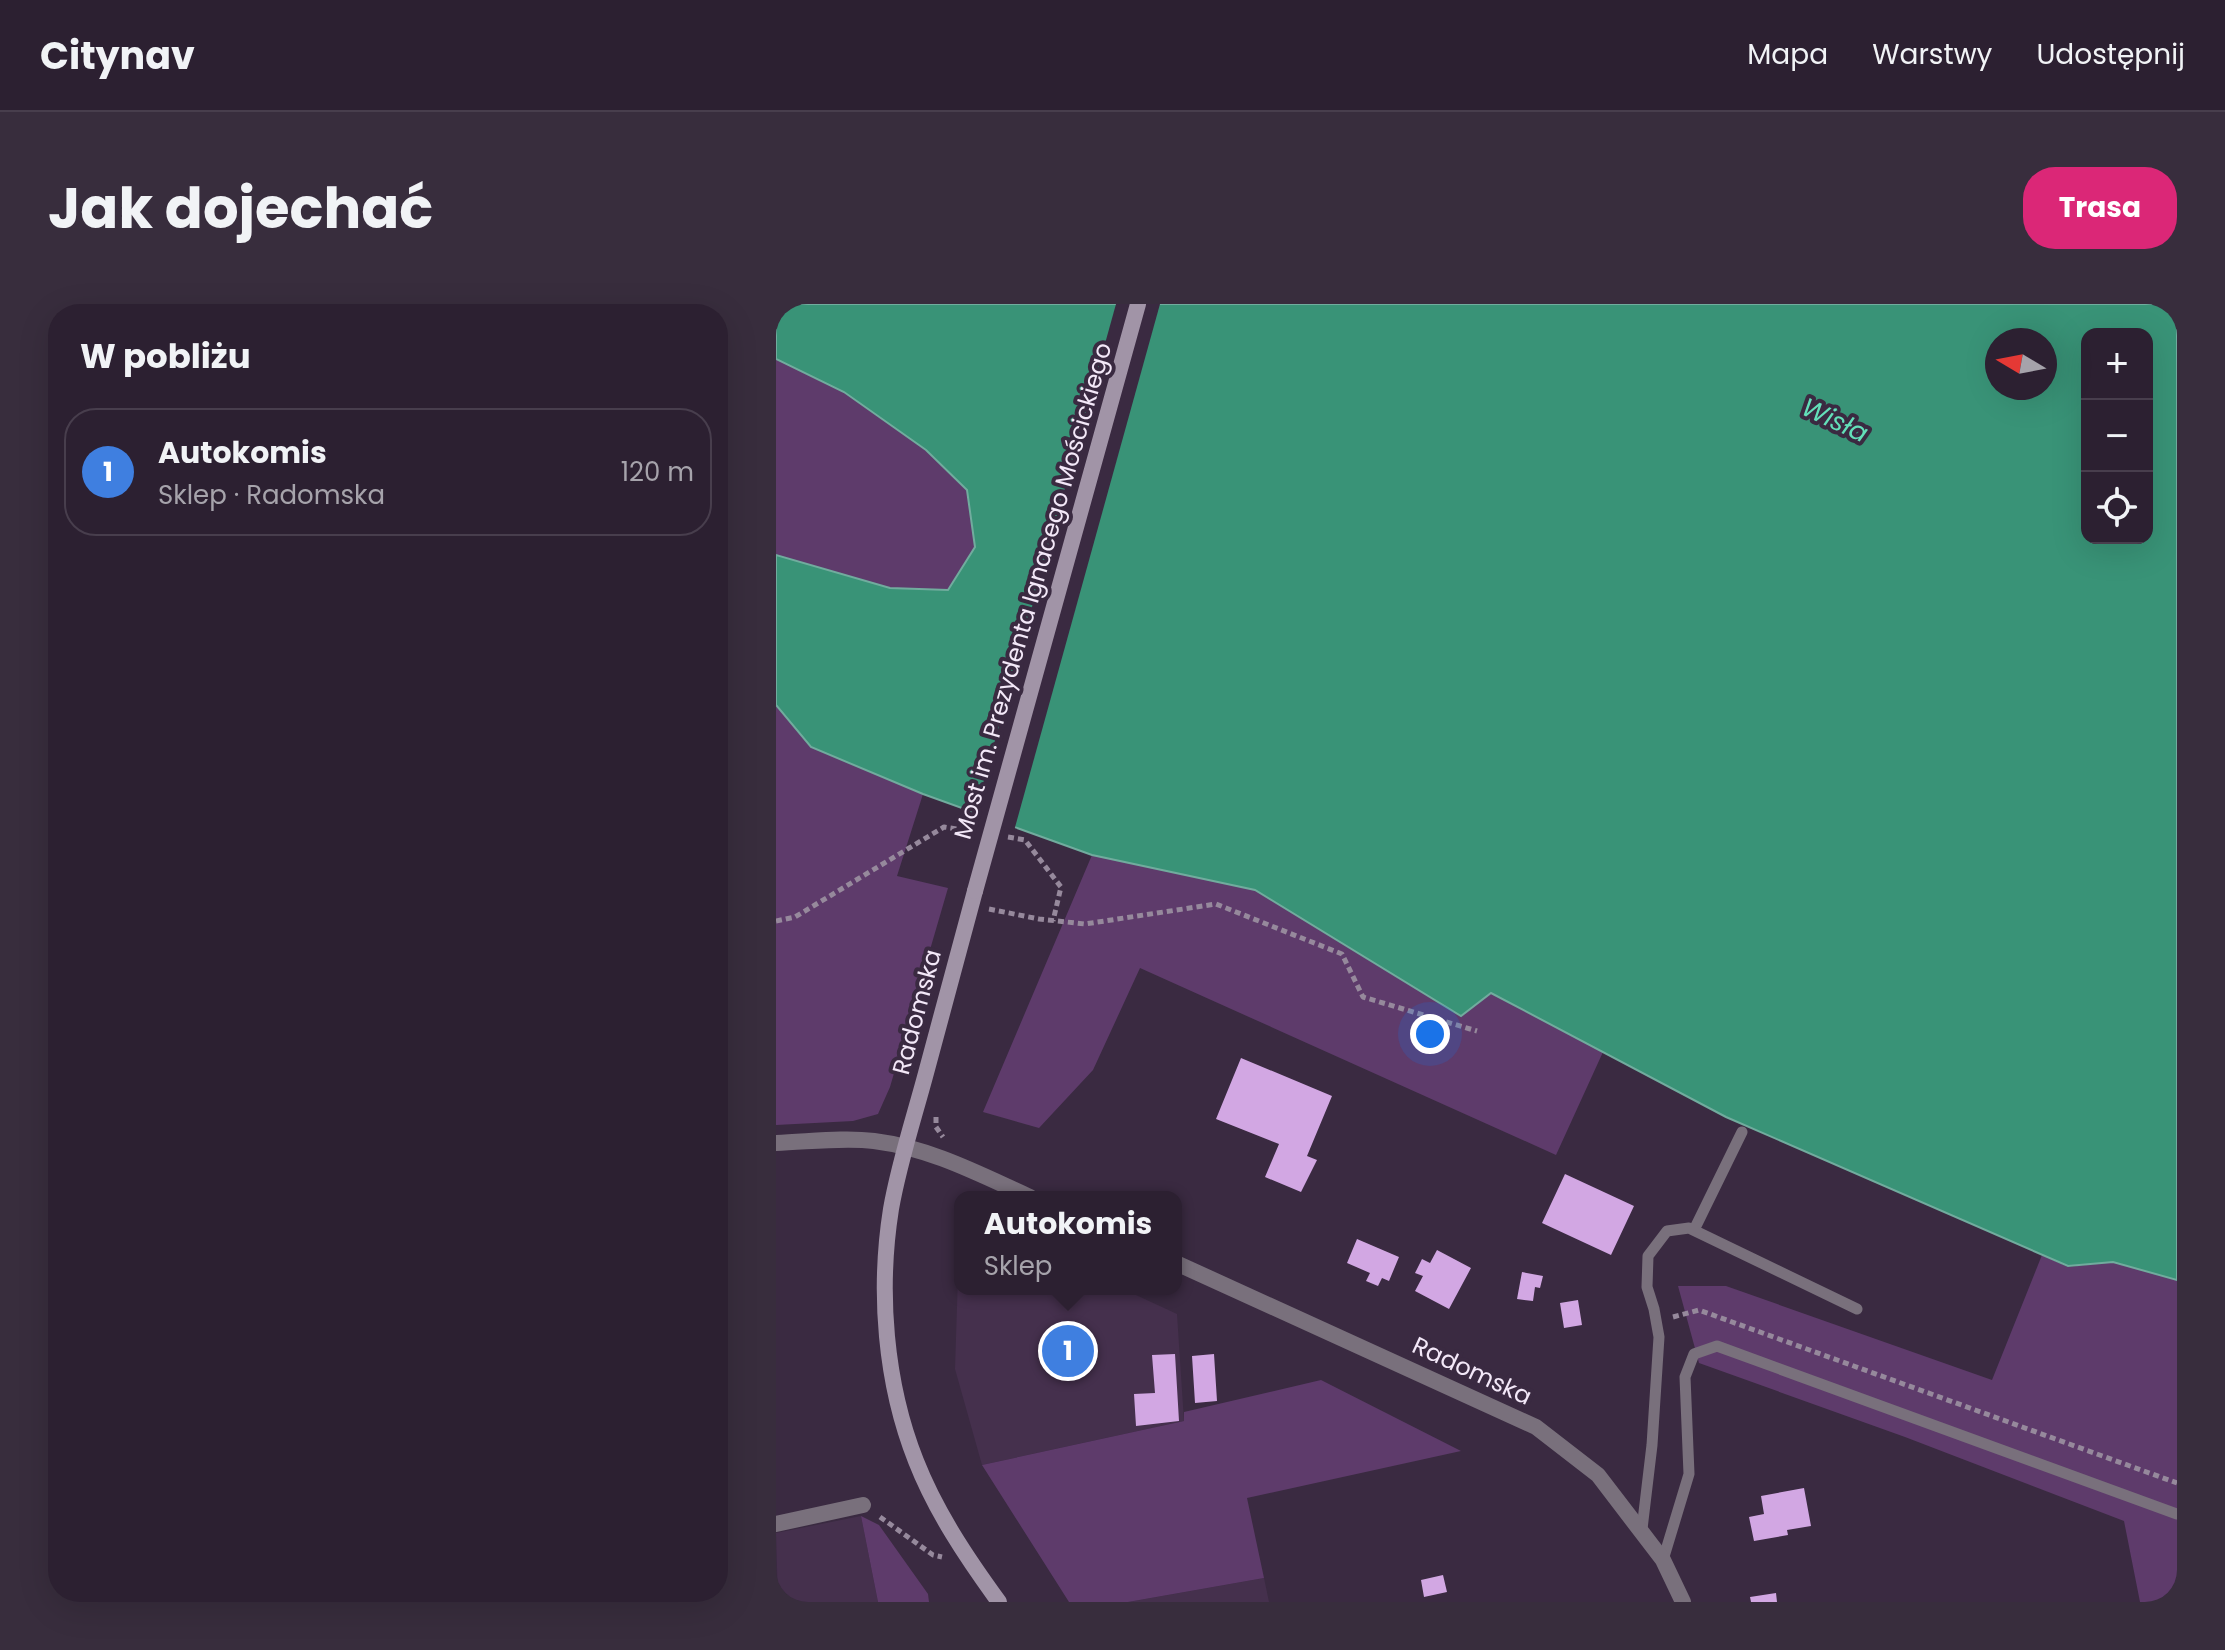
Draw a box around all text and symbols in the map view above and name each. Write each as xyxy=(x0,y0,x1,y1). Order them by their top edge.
text: Citynav xyxy=(40,29,195,82)
text: Mapa xyxy=(1747,35,1828,74)
text: Warstwy xyxy=(1872,35,1992,74)
text: Udostępnij xyxy=(2036,35,2185,74)
button: Trasa xyxy=(2023,167,2177,249)
text: Jak dojechać xyxy=(48,169,433,248)
north arrow xyxy=(1985,328,2057,400)
map controls xyxy=(2081,328,2153,544)
button: + xyxy=(2081,328,2153,400)
text: W pobliżu xyxy=(80,332,251,380)
street label: Most im. Prezydenta Ignacego Mościckiego xyxy=(946,339,1119,843)
water label: Wisła xyxy=(1796,389,1874,451)
button: − xyxy=(2081,400,2153,472)
text: Autokomis xyxy=(158,431,327,474)
text: 1 xyxy=(103,454,113,490)
text: 120 m xyxy=(621,454,694,490)
button: locate xyxy=(2081,472,2153,544)
text: Sklep · Radomska xyxy=(158,477,385,513)
street label: Radomska xyxy=(884,946,949,1078)
your location xyxy=(1410,1014,1450,1054)
popup xyxy=(954,1191,1182,1295)
text: Autokomis xyxy=(984,1202,1152,1245)
text: Sklep xyxy=(984,1248,1052,1284)
pin: 1 xyxy=(1042,1321,1094,1381)
street label: Radomska xyxy=(1407,1328,1537,1413)

